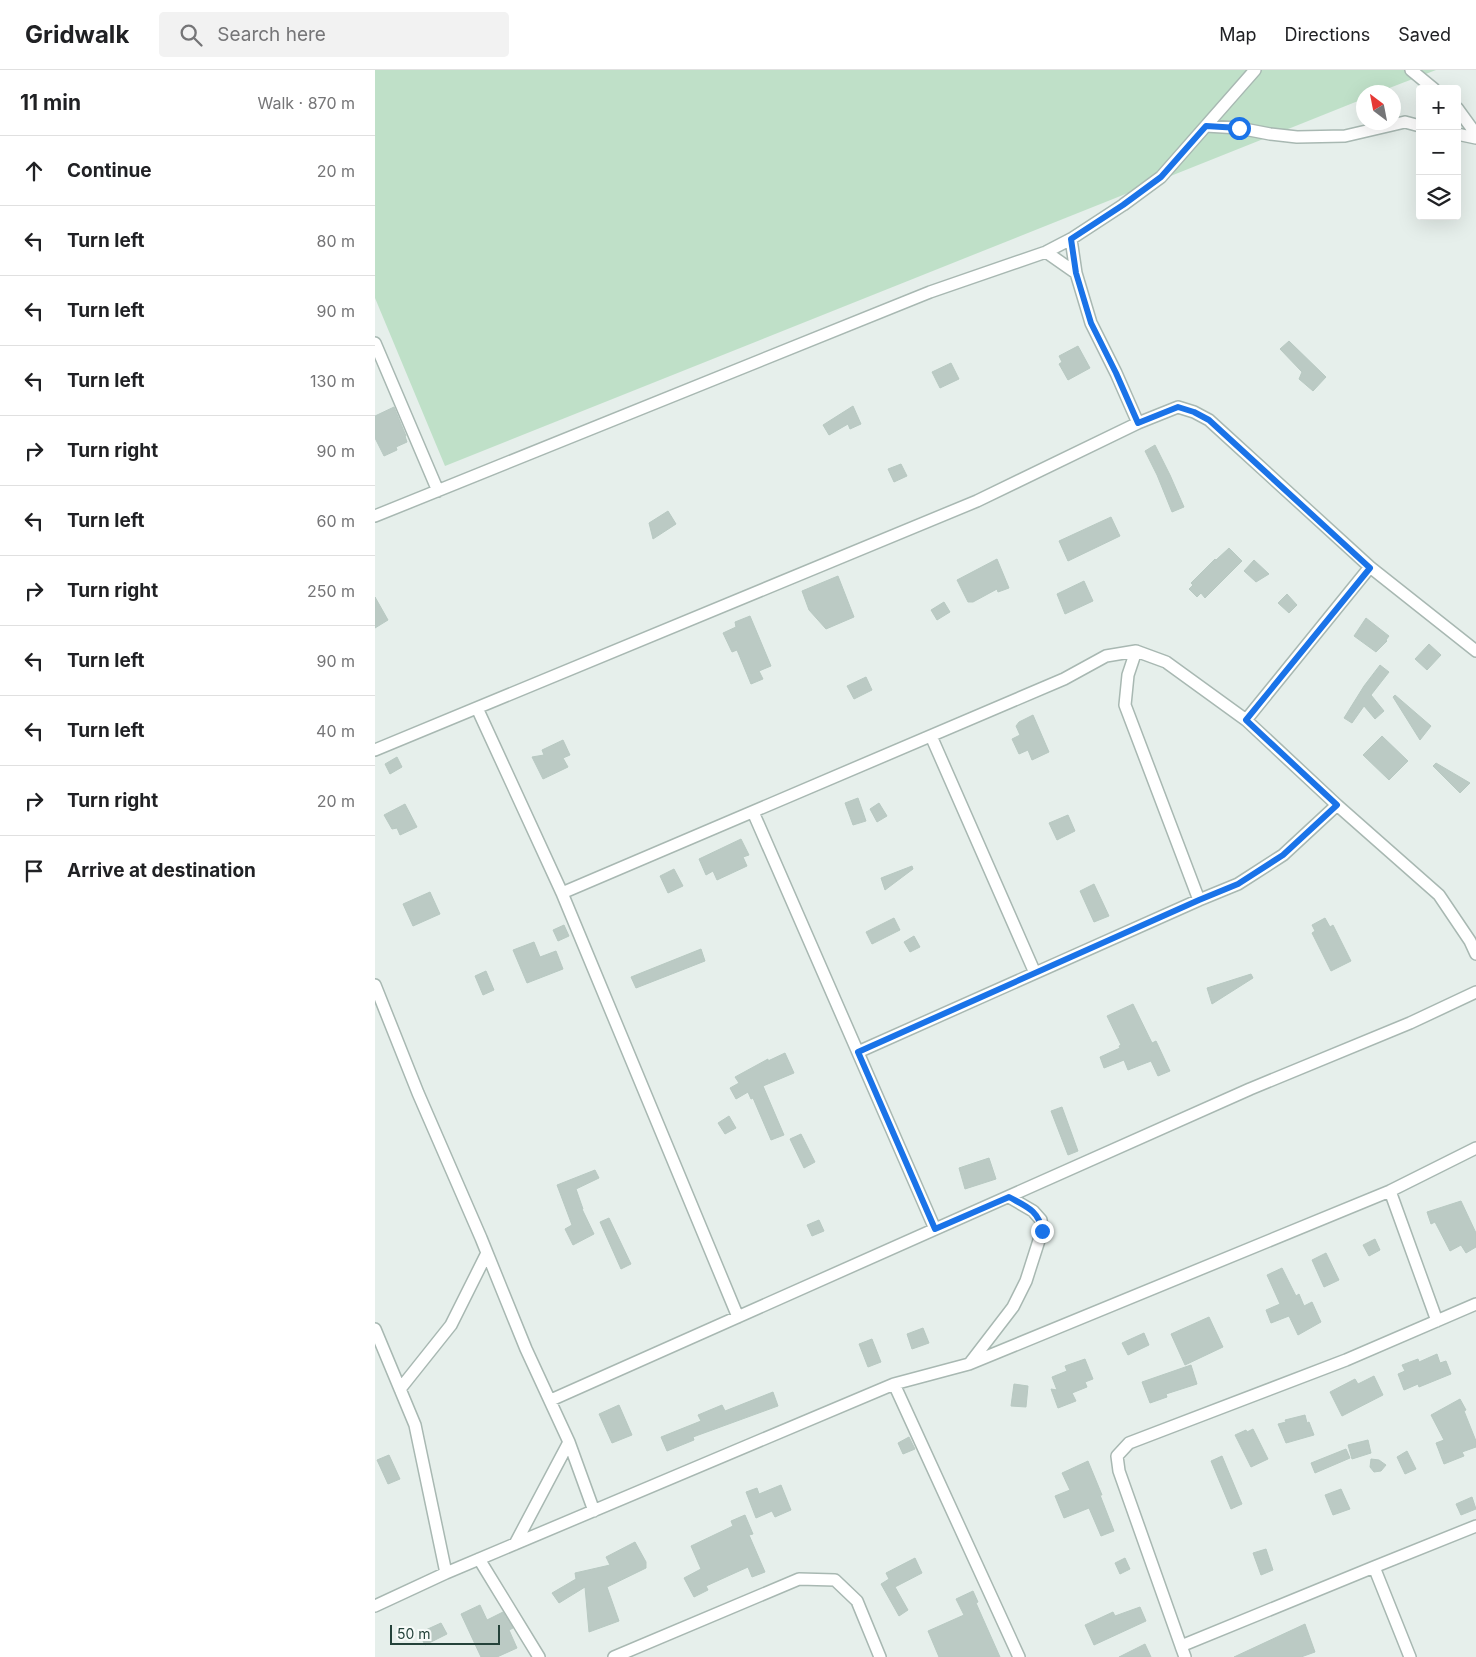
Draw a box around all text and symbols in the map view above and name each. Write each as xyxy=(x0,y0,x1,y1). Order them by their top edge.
search box xyxy=(159,12,509,57)
text: Gridwalk xyxy=(25,20,129,49)
icon: search xyxy=(177,21,205,49)
text: Search here xyxy=(217,23,326,46)
text: Map xyxy=(1219,24,1257,45)
text: Directions xyxy=(1285,24,1370,45)
text: Saved xyxy=(1398,24,1451,45)
north arrow xyxy=(1356,85,1401,130)
map controls xyxy=(1416,85,1461,220)
button: + xyxy=(1416,85,1461,130)
text: 11 min xyxy=(20,90,81,115)
text: Walk · 870 m xyxy=(257,93,355,113)
route start xyxy=(1228,117,1251,140)
button: − xyxy=(1416,130,1461,175)
icon: ahead xyxy=(20,157,48,185)
text: Continue xyxy=(67,159,152,182)
text: 20 m xyxy=(317,161,355,181)
button: layers xyxy=(1416,175,1461,220)
icon: left xyxy=(20,227,48,255)
text: Turn left xyxy=(67,229,145,252)
text: 80 m xyxy=(316,231,355,251)
icon: left xyxy=(20,297,48,325)
text: Turn left xyxy=(67,299,145,322)
text: 90 m xyxy=(316,301,355,321)
icon: left xyxy=(20,367,48,395)
text: Turn left xyxy=(67,369,145,392)
text: 130 m xyxy=(310,371,355,391)
icon: right xyxy=(20,437,48,465)
text: Turn right xyxy=(67,439,158,462)
text: 90 m xyxy=(316,441,355,461)
icon: left xyxy=(20,507,48,535)
text: Turn left xyxy=(67,509,145,532)
text: 60 m xyxy=(316,511,355,531)
icon: right xyxy=(20,577,48,605)
text: Turn right xyxy=(67,579,158,602)
text: 250 m xyxy=(307,581,355,601)
icon: left xyxy=(20,647,48,675)
text: Turn left xyxy=(67,649,145,672)
text: 90 m xyxy=(316,651,355,671)
icon: left xyxy=(20,717,48,745)
text: Turn left xyxy=(67,719,145,742)
text: 40 m xyxy=(316,721,355,741)
icon: right xyxy=(20,787,48,815)
text: Turn right xyxy=(67,789,158,812)
text: 20 m xyxy=(317,791,355,811)
icon: arrive xyxy=(20,857,48,885)
text: Arrive at destination xyxy=(67,859,256,882)
route end xyxy=(1031,1220,1054,1243)
scale bar xyxy=(390,1622,500,1645)
text: 50 m xyxy=(397,1625,431,1642)

